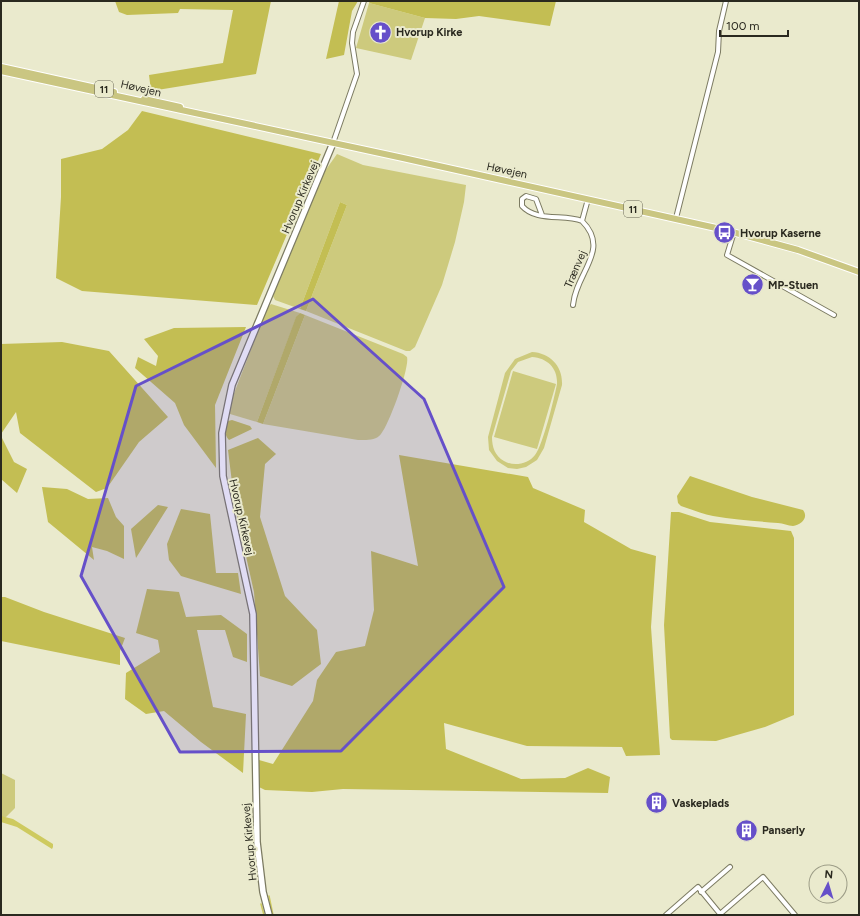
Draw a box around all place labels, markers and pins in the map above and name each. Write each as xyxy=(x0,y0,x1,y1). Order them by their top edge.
church icon: Hvorup Kirke xyxy=(367,19,393,45)
place label: Hvorup Kirke xyxy=(396,26,462,39)
bus stop icon: Hvorup Kaserne xyxy=(711,220,737,246)
place label: Hvorup Kaserne xyxy=(740,227,821,240)
bar icon: MP-Stuen xyxy=(740,272,766,298)
place label: MP-Stuen xyxy=(768,279,818,292)
building icon: Vaskeplads xyxy=(643,790,669,816)
place label: Vaskeplads xyxy=(672,797,729,810)
building icon: Panserly xyxy=(734,817,760,843)
place label: Panserly xyxy=(762,824,806,837)

